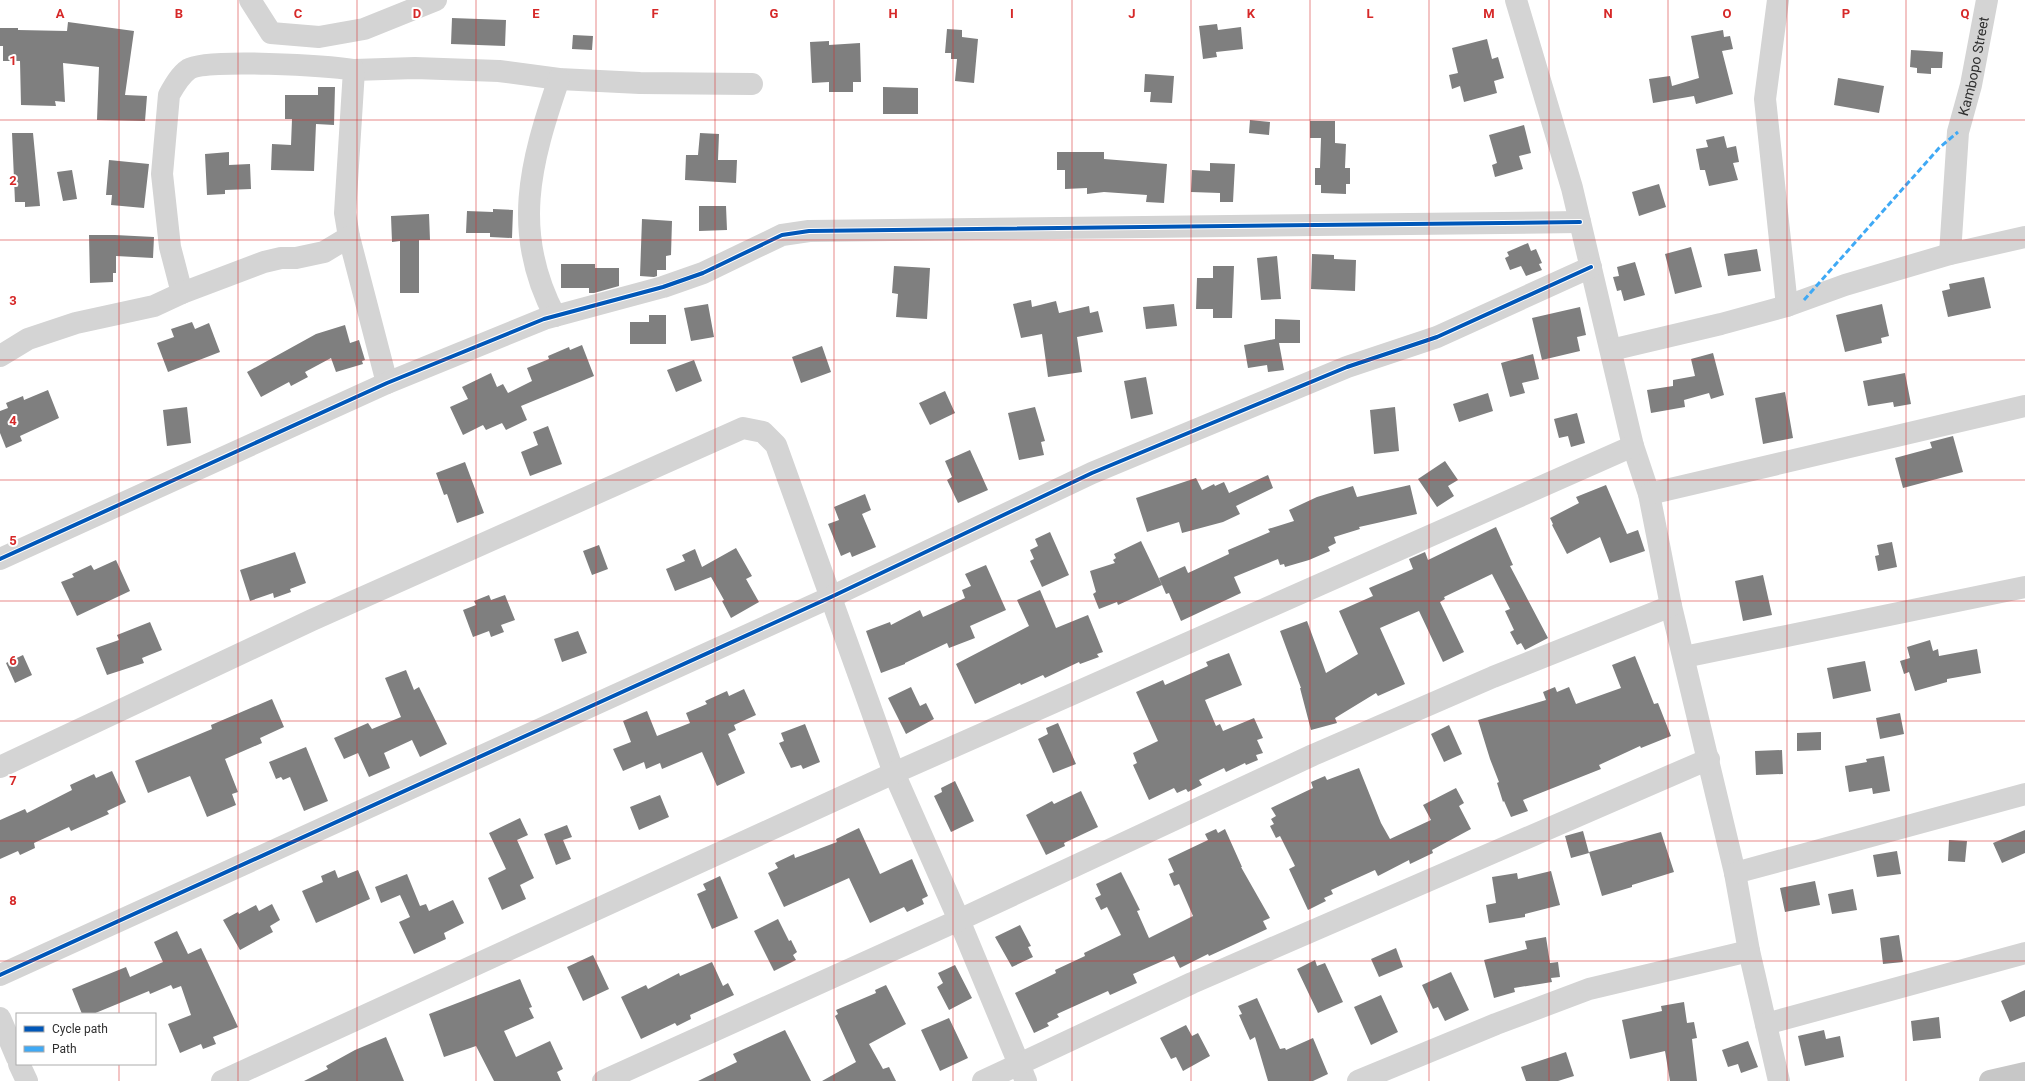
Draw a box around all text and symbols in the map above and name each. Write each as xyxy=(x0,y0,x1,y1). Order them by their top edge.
text: A xyxy=(56,6,65,21)
text: B xyxy=(175,6,183,21)
text: C xyxy=(294,6,303,21)
text: D xyxy=(413,6,421,21)
text: E xyxy=(532,6,540,21)
text: F xyxy=(651,6,659,21)
text: G xyxy=(770,6,779,21)
text: H xyxy=(888,6,898,21)
text: I xyxy=(1010,6,1014,21)
text: J xyxy=(1128,6,1136,21)
text: K xyxy=(1247,6,1256,21)
text: L xyxy=(1366,6,1374,21)
text: M xyxy=(1483,6,1495,21)
text: N xyxy=(1603,6,1613,21)
text: O xyxy=(1723,6,1732,21)
text: P xyxy=(1842,6,1850,21)
text: Q xyxy=(1961,6,1970,21)
street label: Kambopo Street xyxy=(1955,15,1992,117)
text: 1 xyxy=(9,53,17,68)
text: 2 xyxy=(9,173,17,188)
text: 3 xyxy=(9,293,17,308)
text: 4 xyxy=(9,413,17,428)
text: 5 xyxy=(9,533,17,548)
text: 6 xyxy=(9,653,17,668)
text: 7 xyxy=(9,773,17,788)
text: 8 xyxy=(9,893,17,908)
legend xyxy=(16,1013,156,1065)
text: Cycle path xyxy=(52,1022,108,1036)
text: Path xyxy=(52,1042,77,1056)

